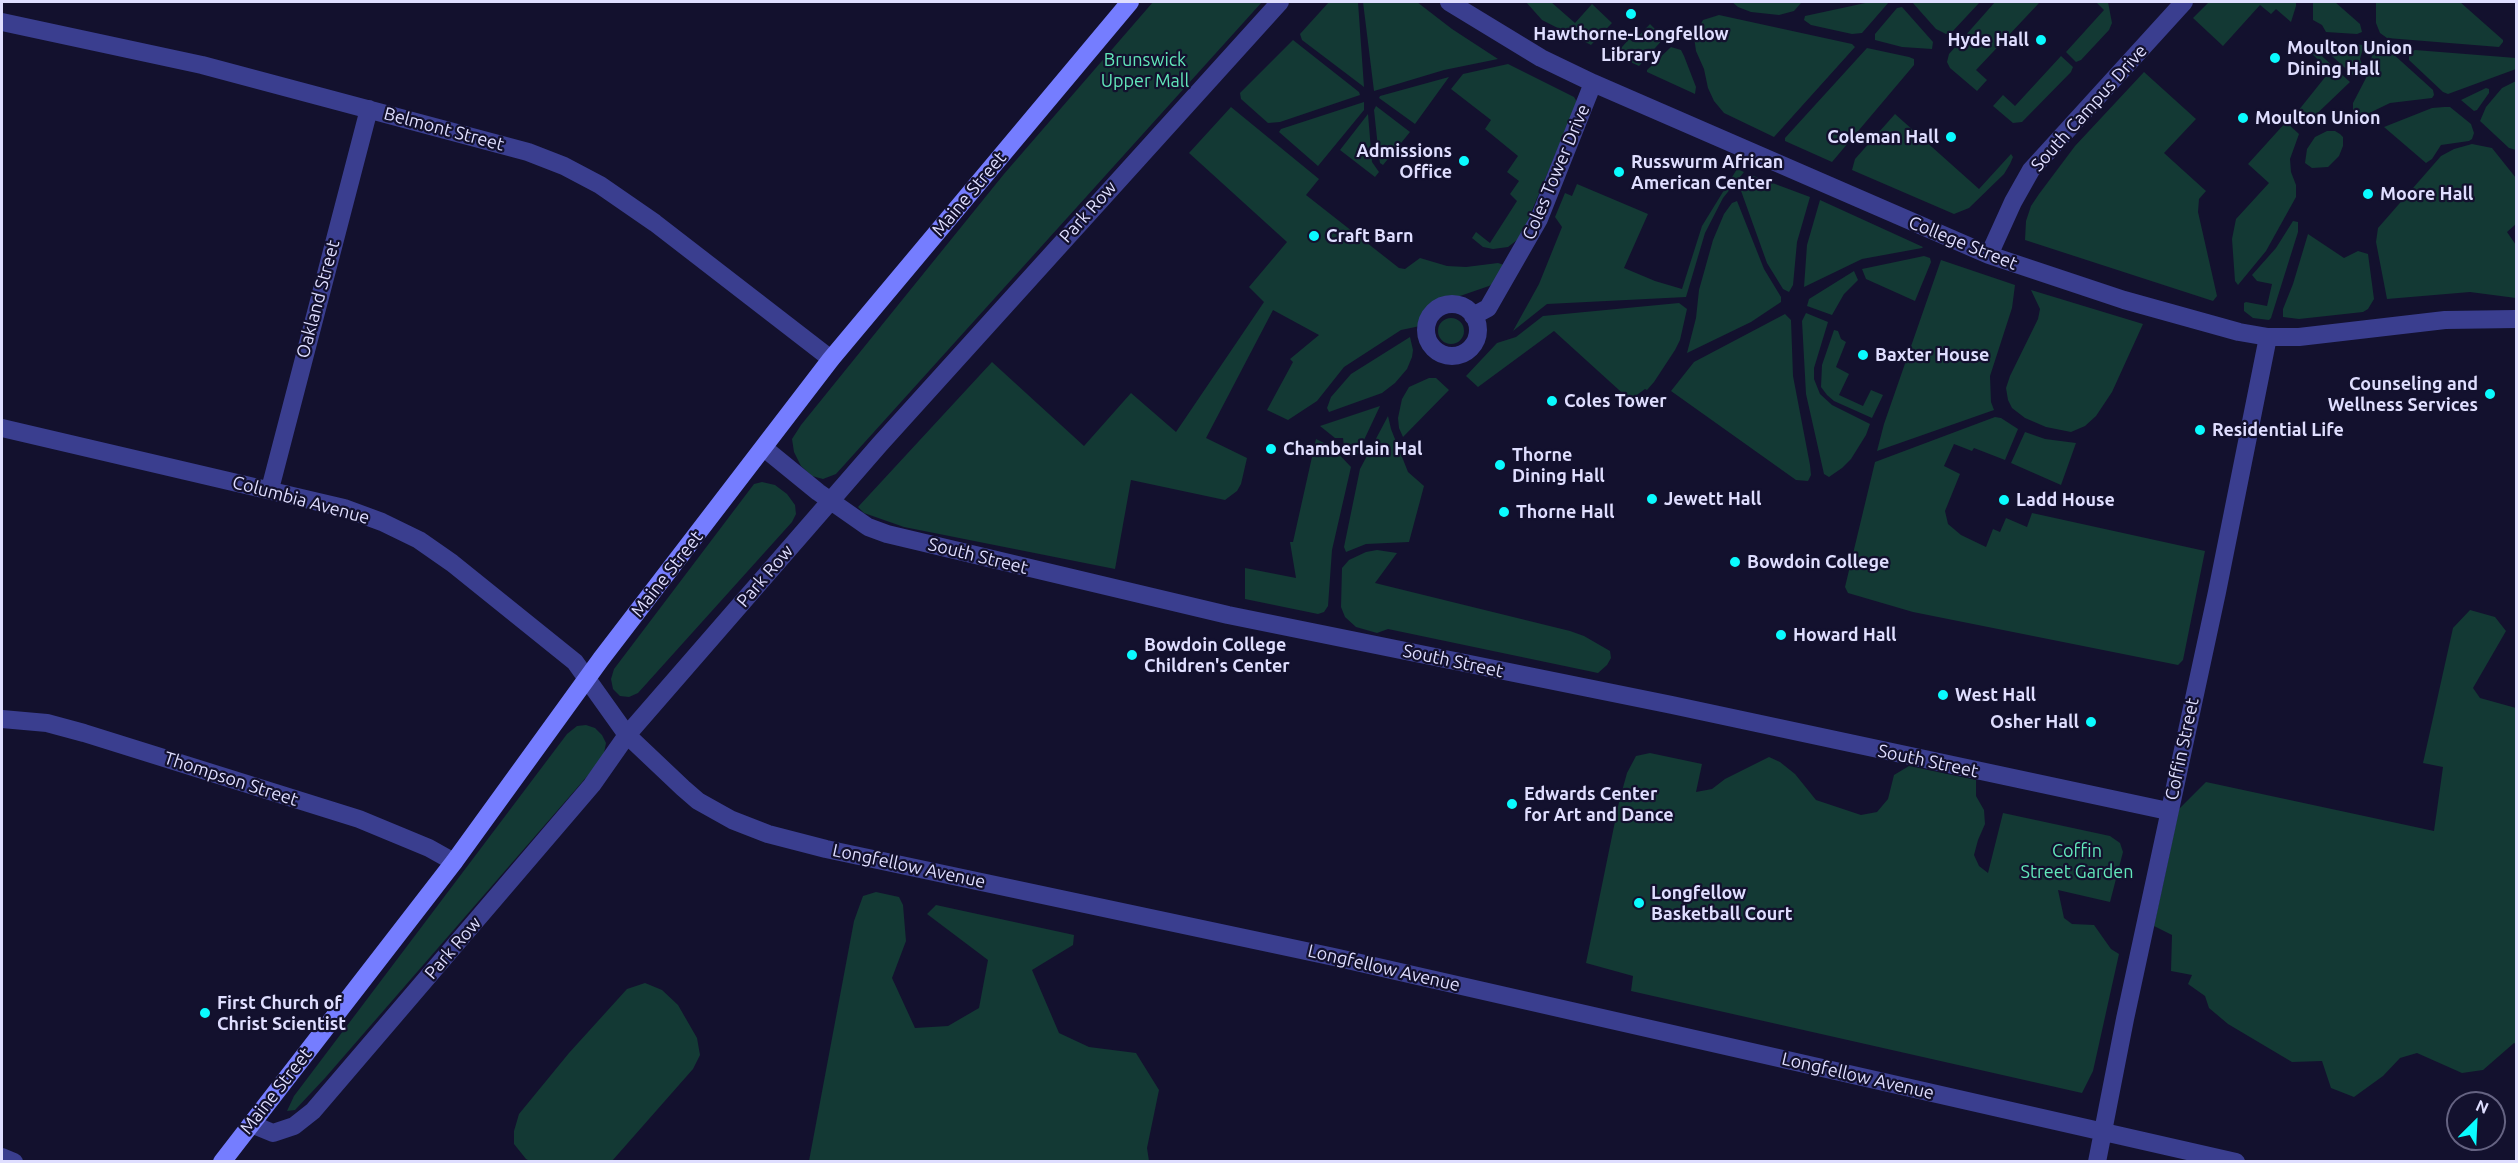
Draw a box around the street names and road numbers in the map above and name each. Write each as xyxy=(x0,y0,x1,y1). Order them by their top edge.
street label: South Campus Drive xyxy=(2026,40,2152,176)
street label: Coles Tower Drive xyxy=(1518,101,1594,243)
street label: Belmont Street xyxy=(381,103,507,155)
street label: Maine Street xyxy=(927,147,1011,241)
street label: Park Row xyxy=(1055,177,1121,247)
street label: College Street xyxy=(1905,211,2021,275)
street label: Oakland Street xyxy=(292,238,344,360)
street label: Columbia Avenue xyxy=(230,471,372,529)
street label: Maine Street xyxy=(627,526,707,622)
street label: South Street xyxy=(926,533,1030,579)
street label: Park Row xyxy=(732,540,798,612)
street label: South Street xyxy=(1401,640,1505,682)
street label: Coffin Street xyxy=(2161,696,2203,802)
street label: South Street xyxy=(1876,740,1980,782)
street label: Thompson Street xyxy=(161,747,301,811)
street label: Longfellow Avenue xyxy=(831,839,987,893)
street label: Park Row xyxy=(420,912,486,984)
street label: Longfellow Avenue xyxy=(1306,940,1462,996)
street label: Maine Street xyxy=(236,1043,316,1139)
street label: Longfellow Avenue xyxy=(1780,1048,1936,1104)

